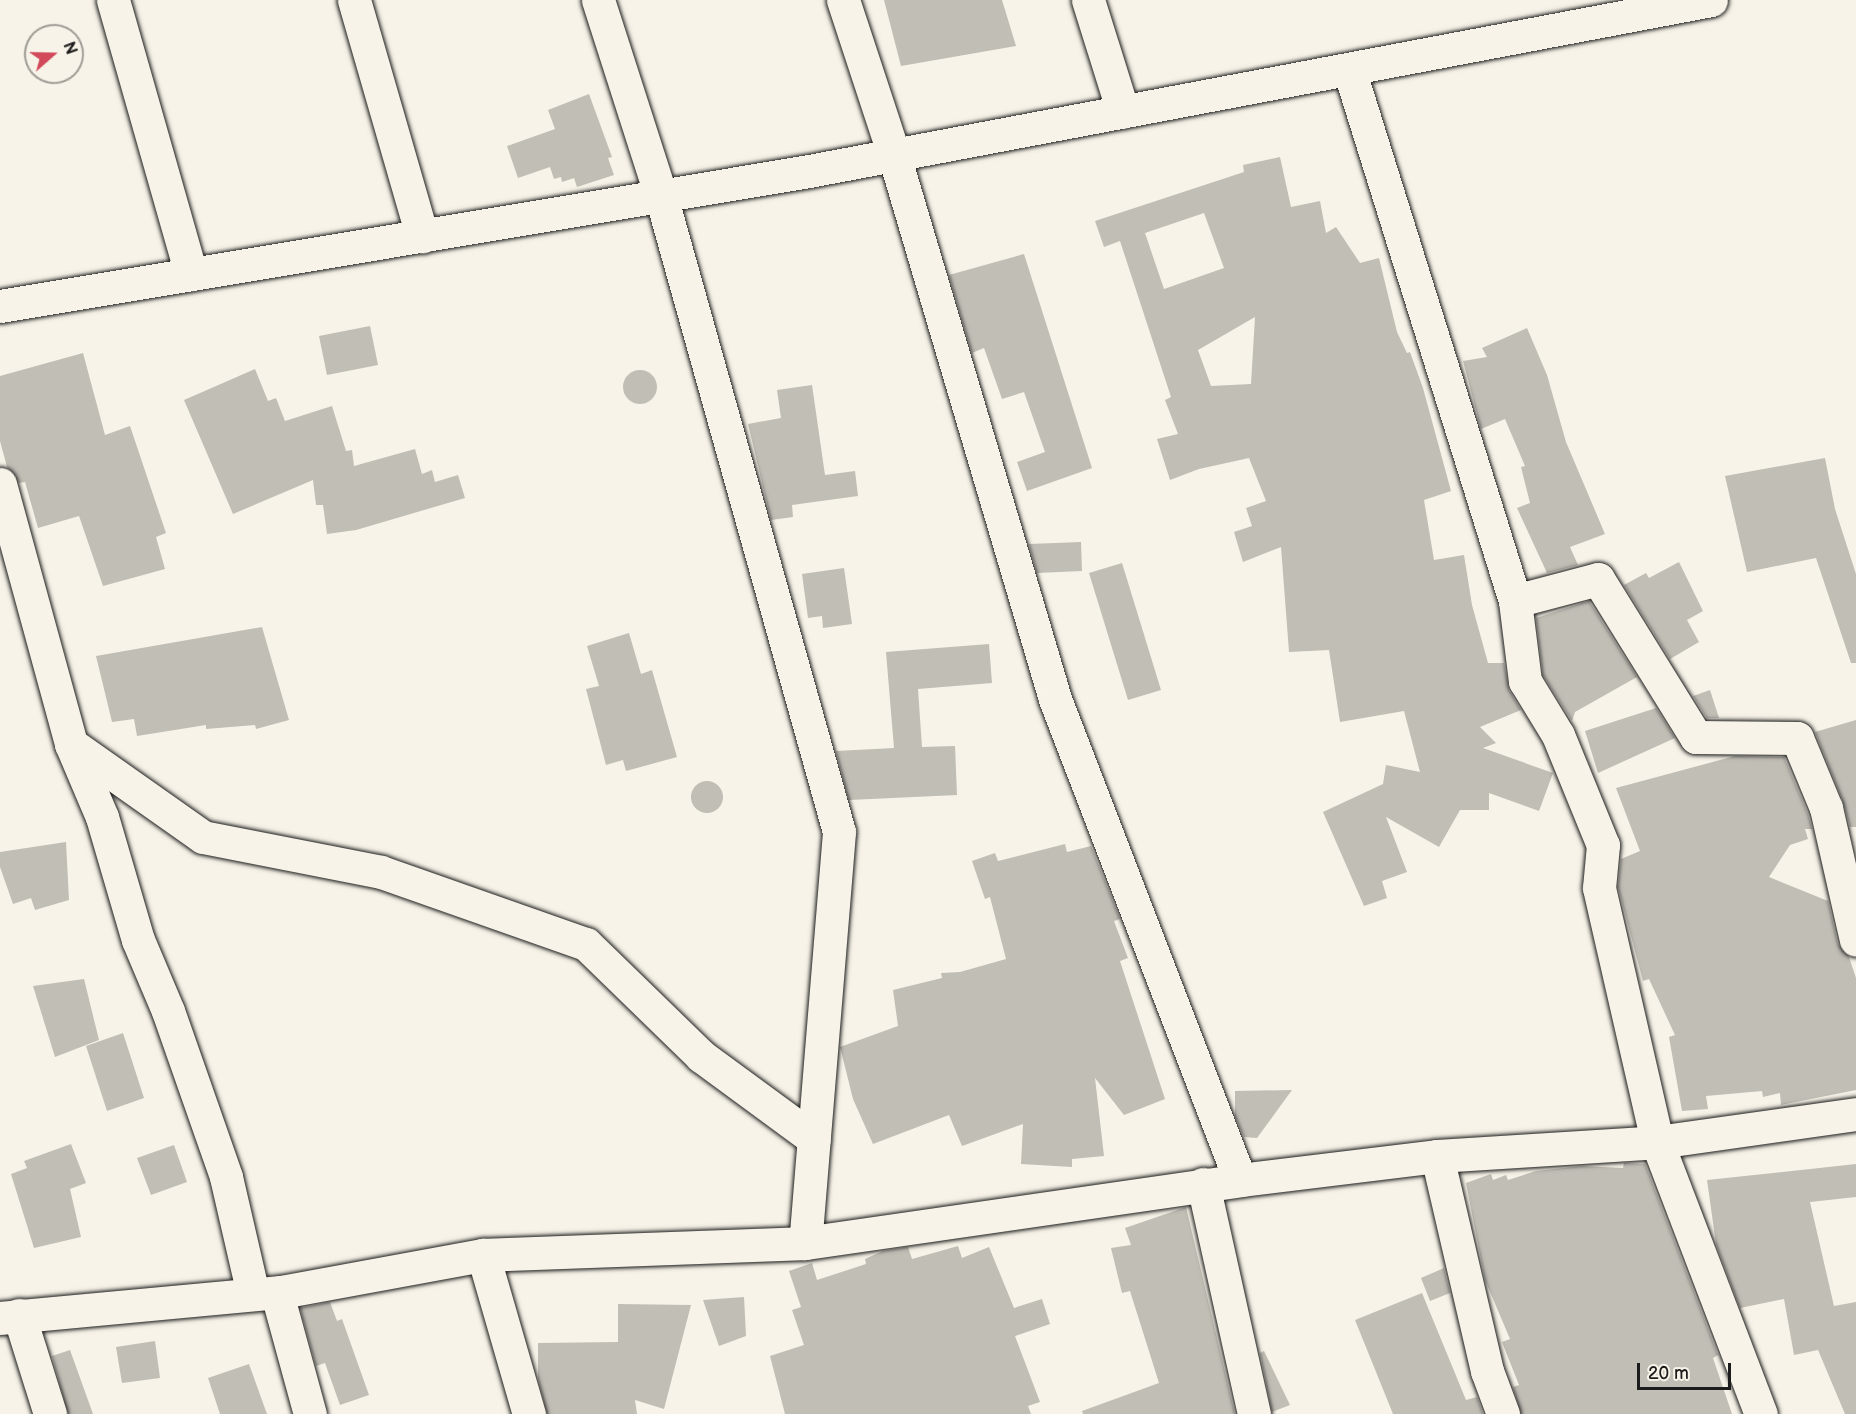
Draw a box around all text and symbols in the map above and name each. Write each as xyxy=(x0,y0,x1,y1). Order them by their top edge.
north arrow xyxy=(24,24,84,84)
text: N xyxy=(59,39,80,57)
scale bar xyxy=(1640,1351,1734,1389)
text: 20 m xyxy=(1648,1363,1689,1384)

